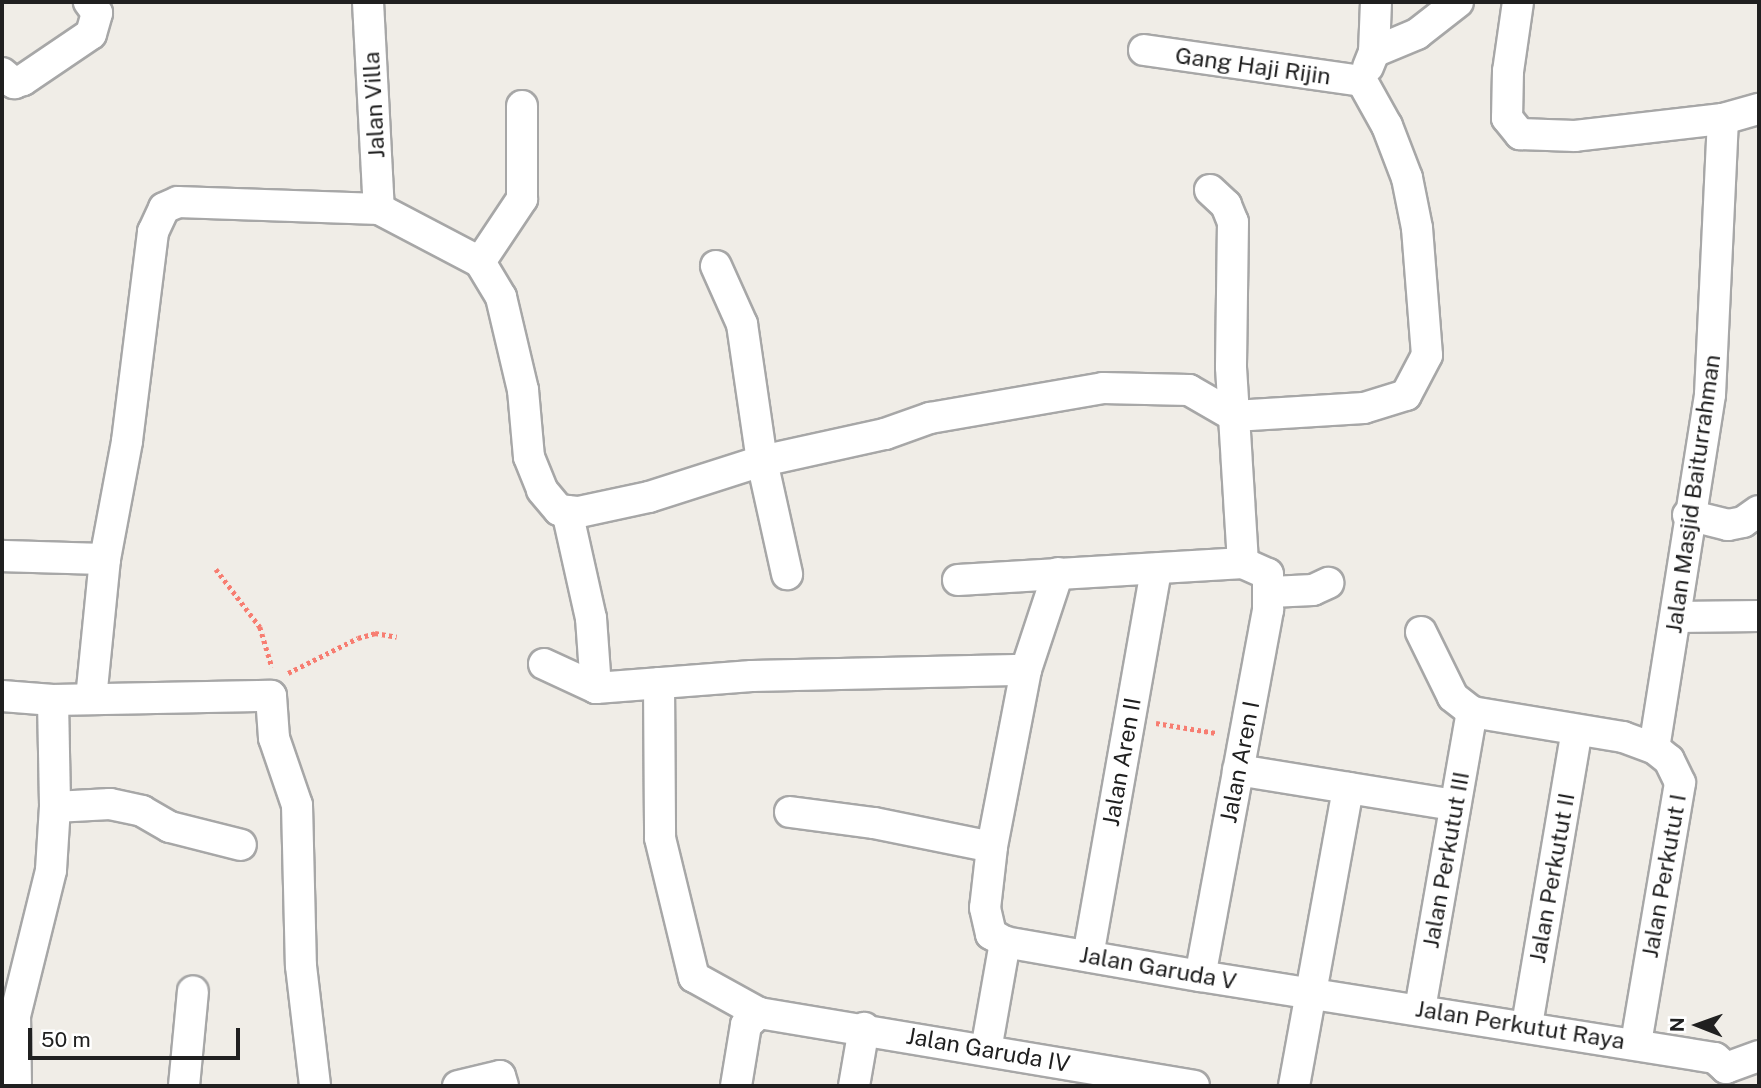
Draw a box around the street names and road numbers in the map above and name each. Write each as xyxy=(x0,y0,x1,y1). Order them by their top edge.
street label: Gang Haji Rijin xyxy=(1173,41,1333,91)
street label: Jalan Villa xyxy=(357,51,391,159)
street label: Jalan Masjid Baiturrahman xyxy=(1660,353,1726,635)
street label: Jalan Aren II xyxy=(1097,696,1147,828)
street label: Jalan Aren I xyxy=(1215,699,1265,825)
street label: Jalan Perkutut III xyxy=(1417,770,1475,950)
street label: Jalan Perkutut II xyxy=(1523,791,1581,965)
street label: Jalan Perkutut I xyxy=(1636,792,1692,960)
street label: Jalan Garuda V xyxy=(1077,941,1239,995)
street label: Jalan Perkutut Raya xyxy=(1413,995,1627,1055)
street label: Jalan Garuda IV xyxy=(904,1022,1072,1078)

